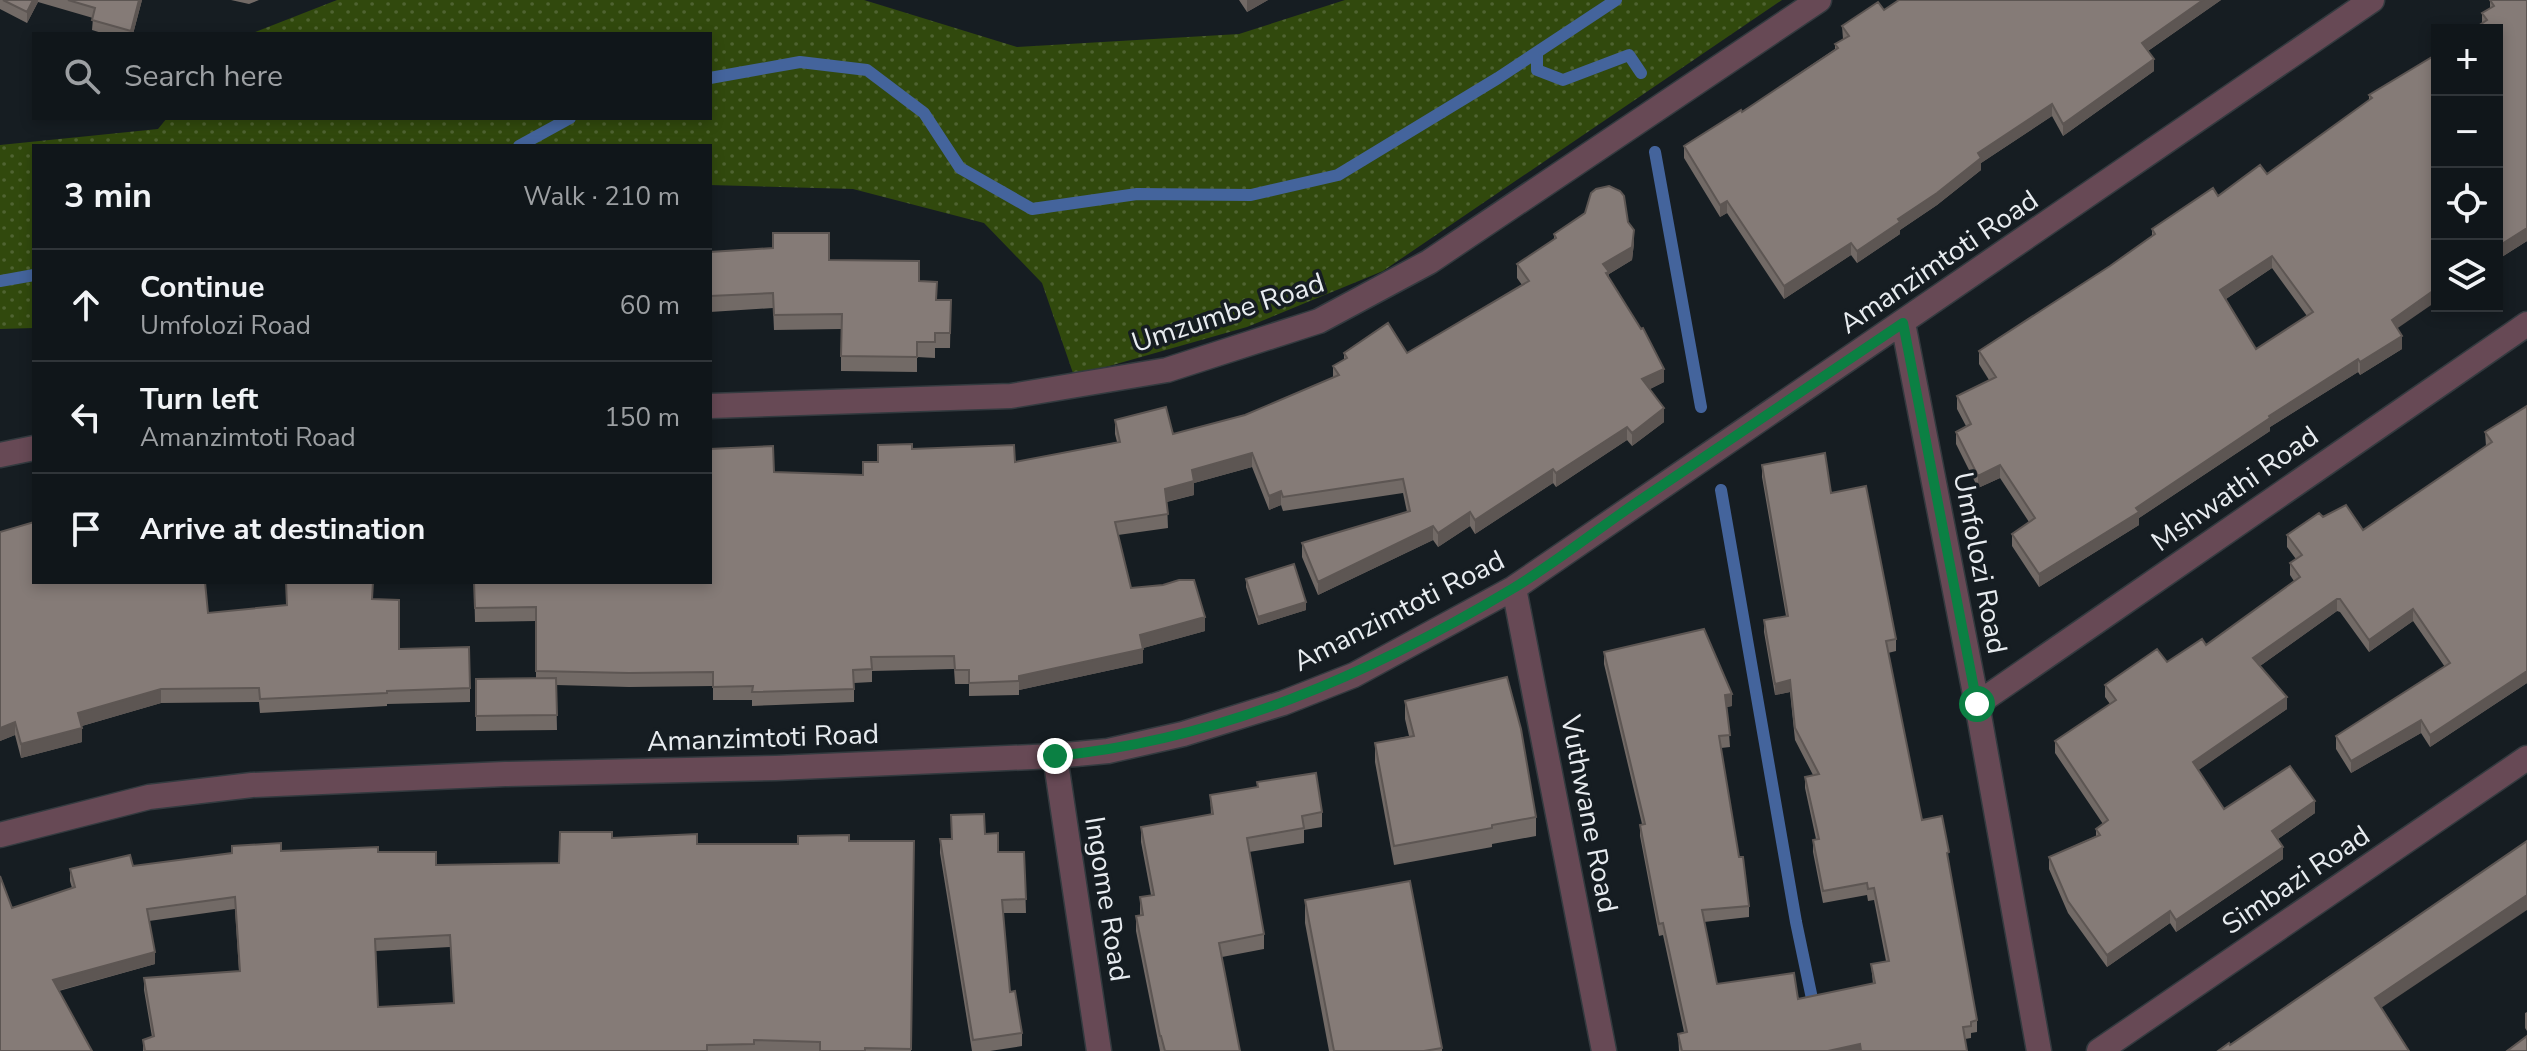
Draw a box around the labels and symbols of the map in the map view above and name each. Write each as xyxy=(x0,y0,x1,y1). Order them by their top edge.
street label: Amanzimtoti Road xyxy=(1832,181,2046,343)
street label: Umzumbe Road xyxy=(1127,264,1329,362)
street label: Mshwathi Road xyxy=(2144,417,2326,561)
street label: Umfolozi Road xyxy=(1944,469,2016,657)
street label: Amanzimtoti Road xyxy=(1287,541,1511,681)
route start xyxy=(1959,686,1995,722)
street label: Vuthwane Road xyxy=(1551,711,1627,916)
street label: Amanzimtoti Road xyxy=(646,715,880,761)
route end xyxy=(1037,738,1073,774)
street label: Ingome Road xyxy=(1075,814,1139,984)
street label: Simbazi Road xyxy=(2215,817,2377,943)

